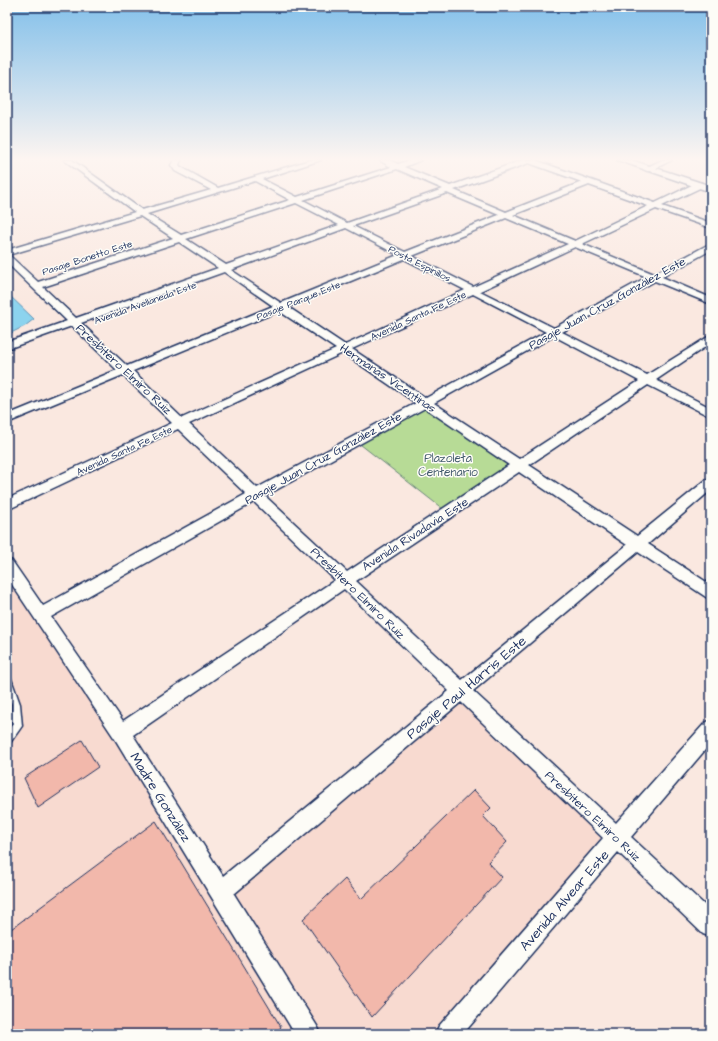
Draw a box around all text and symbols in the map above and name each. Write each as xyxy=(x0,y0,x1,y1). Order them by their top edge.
street label: Pasaje Bonetto Este xyxy=(40,237,135,279)
street label: Posta Espinillos xyxy=(386,242,453,286)
street label: Pasaje Juan Cruz González Este xyxy=(526,253,689,354)
street label: Pasaje Parque Este xyxy=(254,277,343,324)
street label: Avenida Avellaneda Este xyxy=(92,278,199,328)
street label: Avenida Santa Fe Este xyxy=(368,287,469,344)
street label: Presbítero Elmiro Ruiz xyxy=(72,320,175,418)
street label: Hermanas Vicentinas xyxy=(336,340,439,417)
street label: Pasaje Juan Cruz González Este xyxy=(242,408,405,509)
street label: Avenida Santa Fe Este xyxy=(74,422,175,479)
park label: Plazoleta Centenario xyxy=(418,450,478,481)
street label: Avenida Rivadavia Este xyxy=(359,493,472,575)
street label: Presbítero Elmiro Ruiz xyxy=(307,544,409,643)
street label: Pasaje Paul Harris Este xyxy=(402,631,531,744)
street label: Madre González xyxy=(125,749,196,846)
street label: Presbítero Elmiro Ruiz xyxy=(541,767,644,865)
street label: Avenida Alvear Este xyxy=(515,846,615,955)

